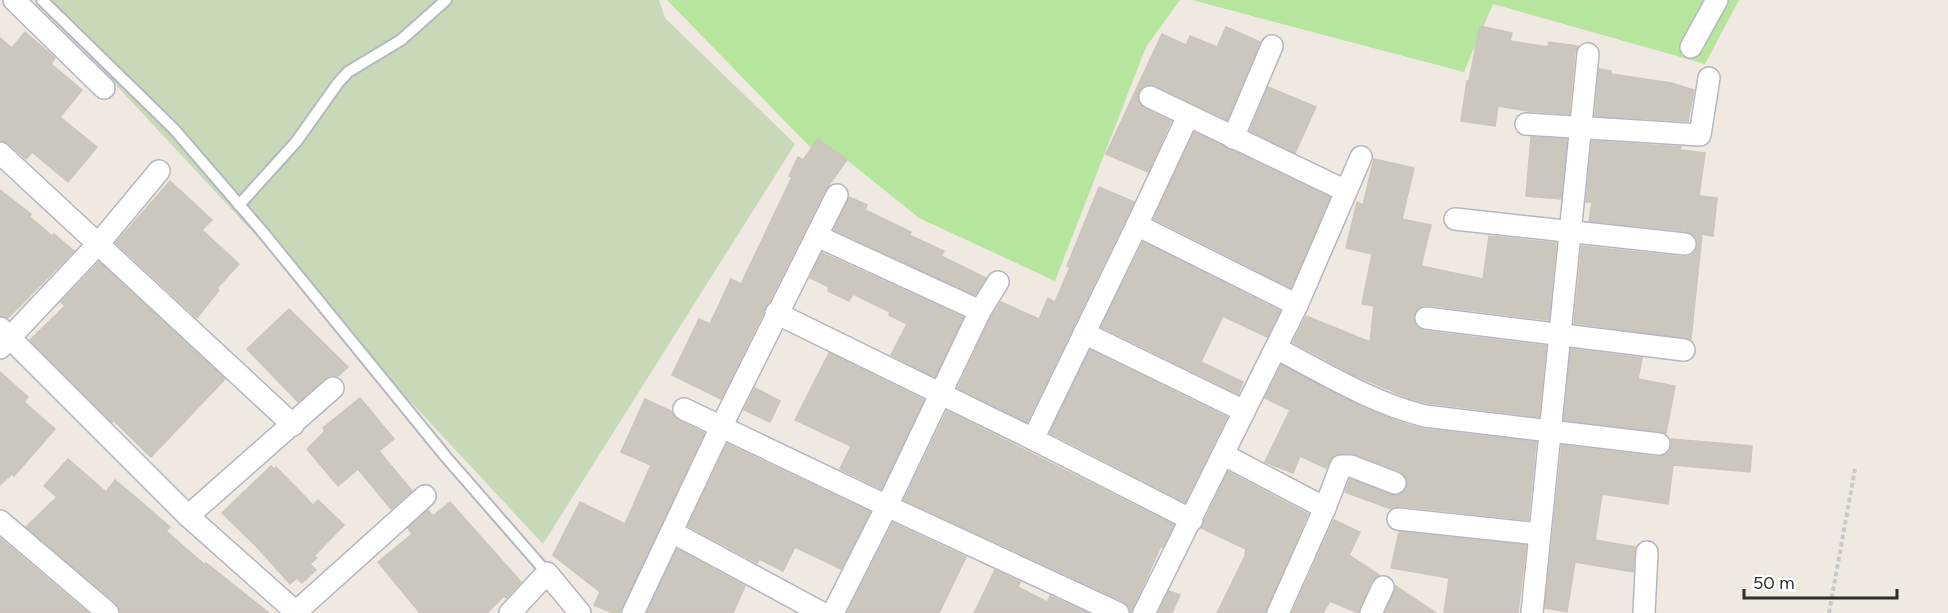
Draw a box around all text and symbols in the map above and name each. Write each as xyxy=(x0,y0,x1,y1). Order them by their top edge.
scale bar xyxy=(1744,562,1897,600)
text: 50 m xyxy=(1753,572,1795,594)

